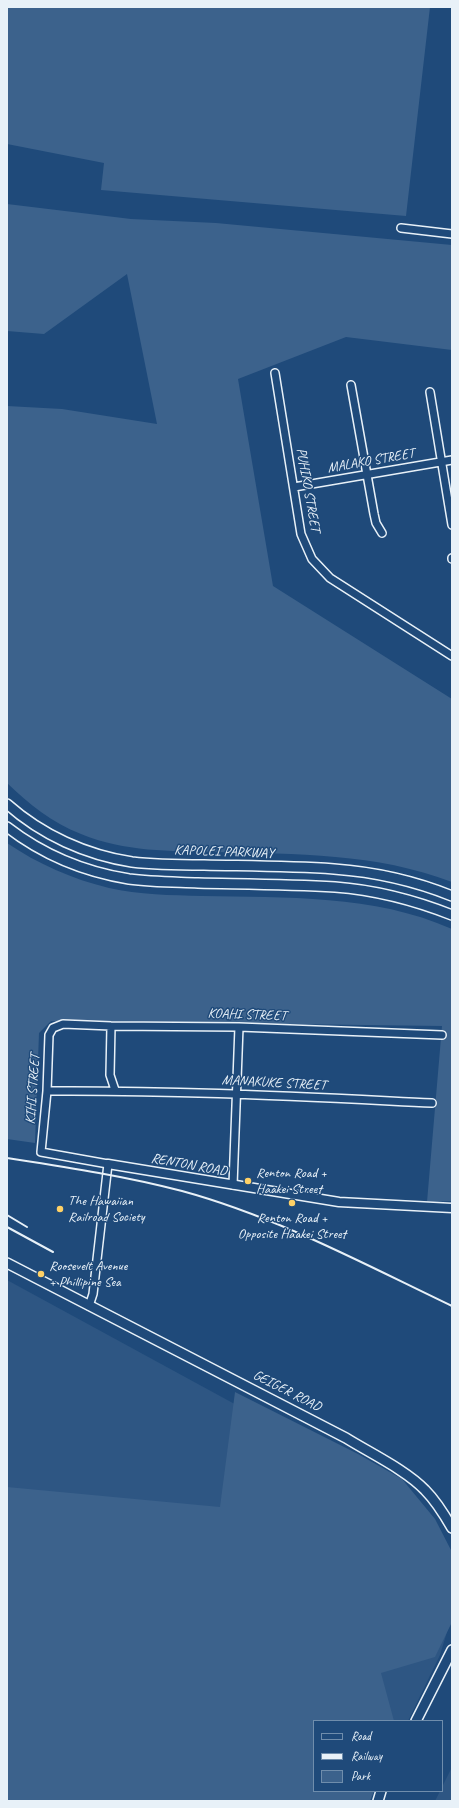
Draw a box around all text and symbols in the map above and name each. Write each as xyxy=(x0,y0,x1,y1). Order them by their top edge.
street label: MALAKO STREET xyxy=(326,445,416,477)
street label: PUHIKO STREET xyxy=(292,447,324,533)
street label: KAPOLEI PARKWAY xyxy=(174,842,274,862)
street label: KOAHI STREET xyxy=(207,1005,287,1025)
street label: KIHI STREET xyxy=(22,1053,44,1125)
street label: MANAKUKE STREET xyxy=(221,1072,327,1094)
street label: RENTON ROAD xyxy=(150,1150,228,1180)
place label: Renton Road + Haakei Street xyxy=(256,1165,327,1198)
marker: Renton Road + Haakei Street xyxy=(243,1176,253,1186)
place label: The Hawaiian Railroad Society xyxy=(68,1193,145,1226)
marker: Renton Road + Opposite Haakei Street xyxy=(287,1198,297,1208)
marker: The Hawaiian Railroad Society xyxy=(55,1204,65,1214)
place label: Renton Road + Opposite Haakei Street xyxy=(238,1210,346,1242)
place label: Roosevelt Avenue + Phillipine Sea xyxy=(49,1258,127,1290)
marker: Roosevelt Avenue + Phillipine Sea xyxy=(36,1269,46,1279)
street label: GEIGER ROAD xyxy=(250,1367,324,1415)
legend xyxy=(313,1720,443,1792)
text: Road xyxy=(351,1728,371,1744)
text: Railway xyxy=(351,1748,382,1764)
text: Park xyxy=(351,1768,370,1784)

